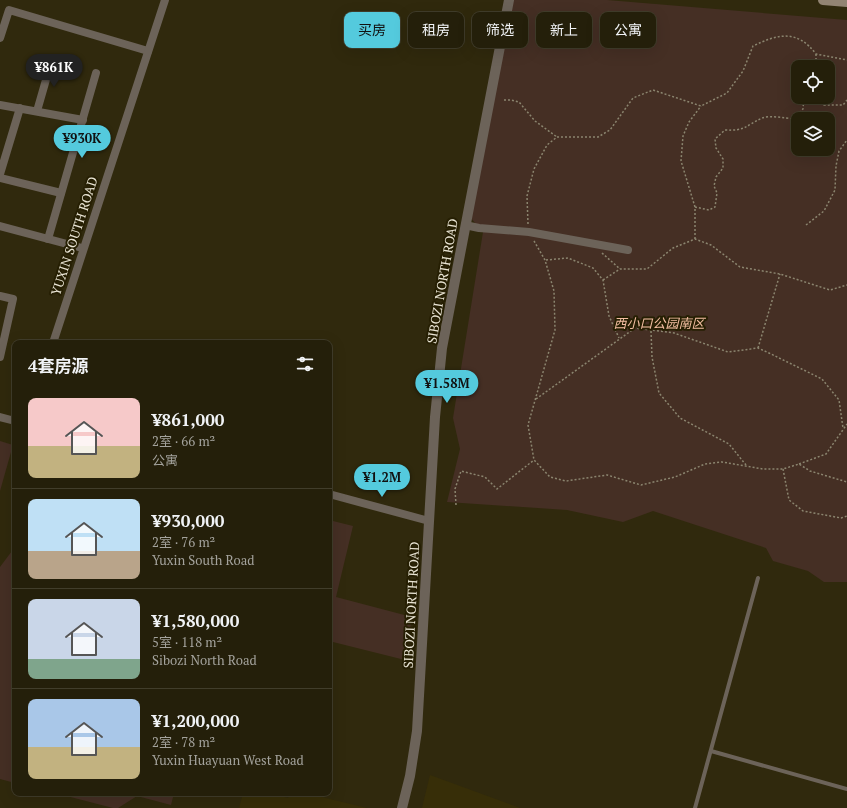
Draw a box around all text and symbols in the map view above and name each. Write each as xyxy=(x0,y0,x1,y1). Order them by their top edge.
chip: 买房 xyxy=(344,12,400,48)
chip: 租房 xyxy=(408,12,464,48)
chip: 筛选 xyxy=(472,12,528,48)
chip: 新上 xyxy=(536,12,592,48)
chip: 公寓 xyxy=(600,12,656,48)
pin: ¥861K xyxy=(26,54,82,88)
text: ¥861K xyxy=(35,58,73,76)
map controls xyxy=(791,60,835,156)
button: locate xyxy=(791,60,835,104)
button: layers xyxy=(791,112,835,156)
pin: ¥930K xyxy=(54,125,110,159)
text: ¥930K xyxy=(63,129,101,147)
street label: YUXIN SOUTH ROAD xyxy=(46,174,102,298)
street label: SIBOZI NORTH ROAD xyxy=(422,217,462,345)
park label: 西小口公园南区 xyxy=(613,314,706,332)
icon: filters xyxy=(294,353,316,375)
text: 4套房源 xyxy=(28,354,89,377)
pin: ¥1.58M xyxy=(414,370,480,404)
text: ¥1.58M xyxy=(424,374,470,392)
text: ¥861,000 xyxy=(152,408,224,431)
icon: home xyxy=(60,414,108,462)
text: 2室 · 66 m² xyxy=(152,432,215,450)
text: 公寓 xyxy=(152,451,178,469)
pin: ¥1.2M xyxy=(354,464,410,498)
text: ¥1.2M xyxy=(363,468,401,486)
text: ¥930,000 xyxy=(152,509,224,532)
icon: home xyxy=(60,515,108,563)
text: 2室 · 76 m² xyxy=(152,533,215,551)
street label: SIBOZI NORTH ROAD xyxy=(399,541,423,669)
text: Yuxin South Road xyxy=(152,551,255,569)
text: ¥1,580,000 xyxy=(152,609,239,632)
icon: home xyxy=(60,615,108,663)
text: 5室 · 118 m² xyxy=(152,633,222,651)
text: Sibozi North Road xyxy=(152,651,257,669)
text: ¥1,200,000 xyxy=(152,709,239,732)
icon: home xyxy=(60,715,108,763)
text: 2室 · 78 m² xyxy=(152,733,215,751)
text: Yuxin Huayuan West Road xyxy=(152,751,304,769)

